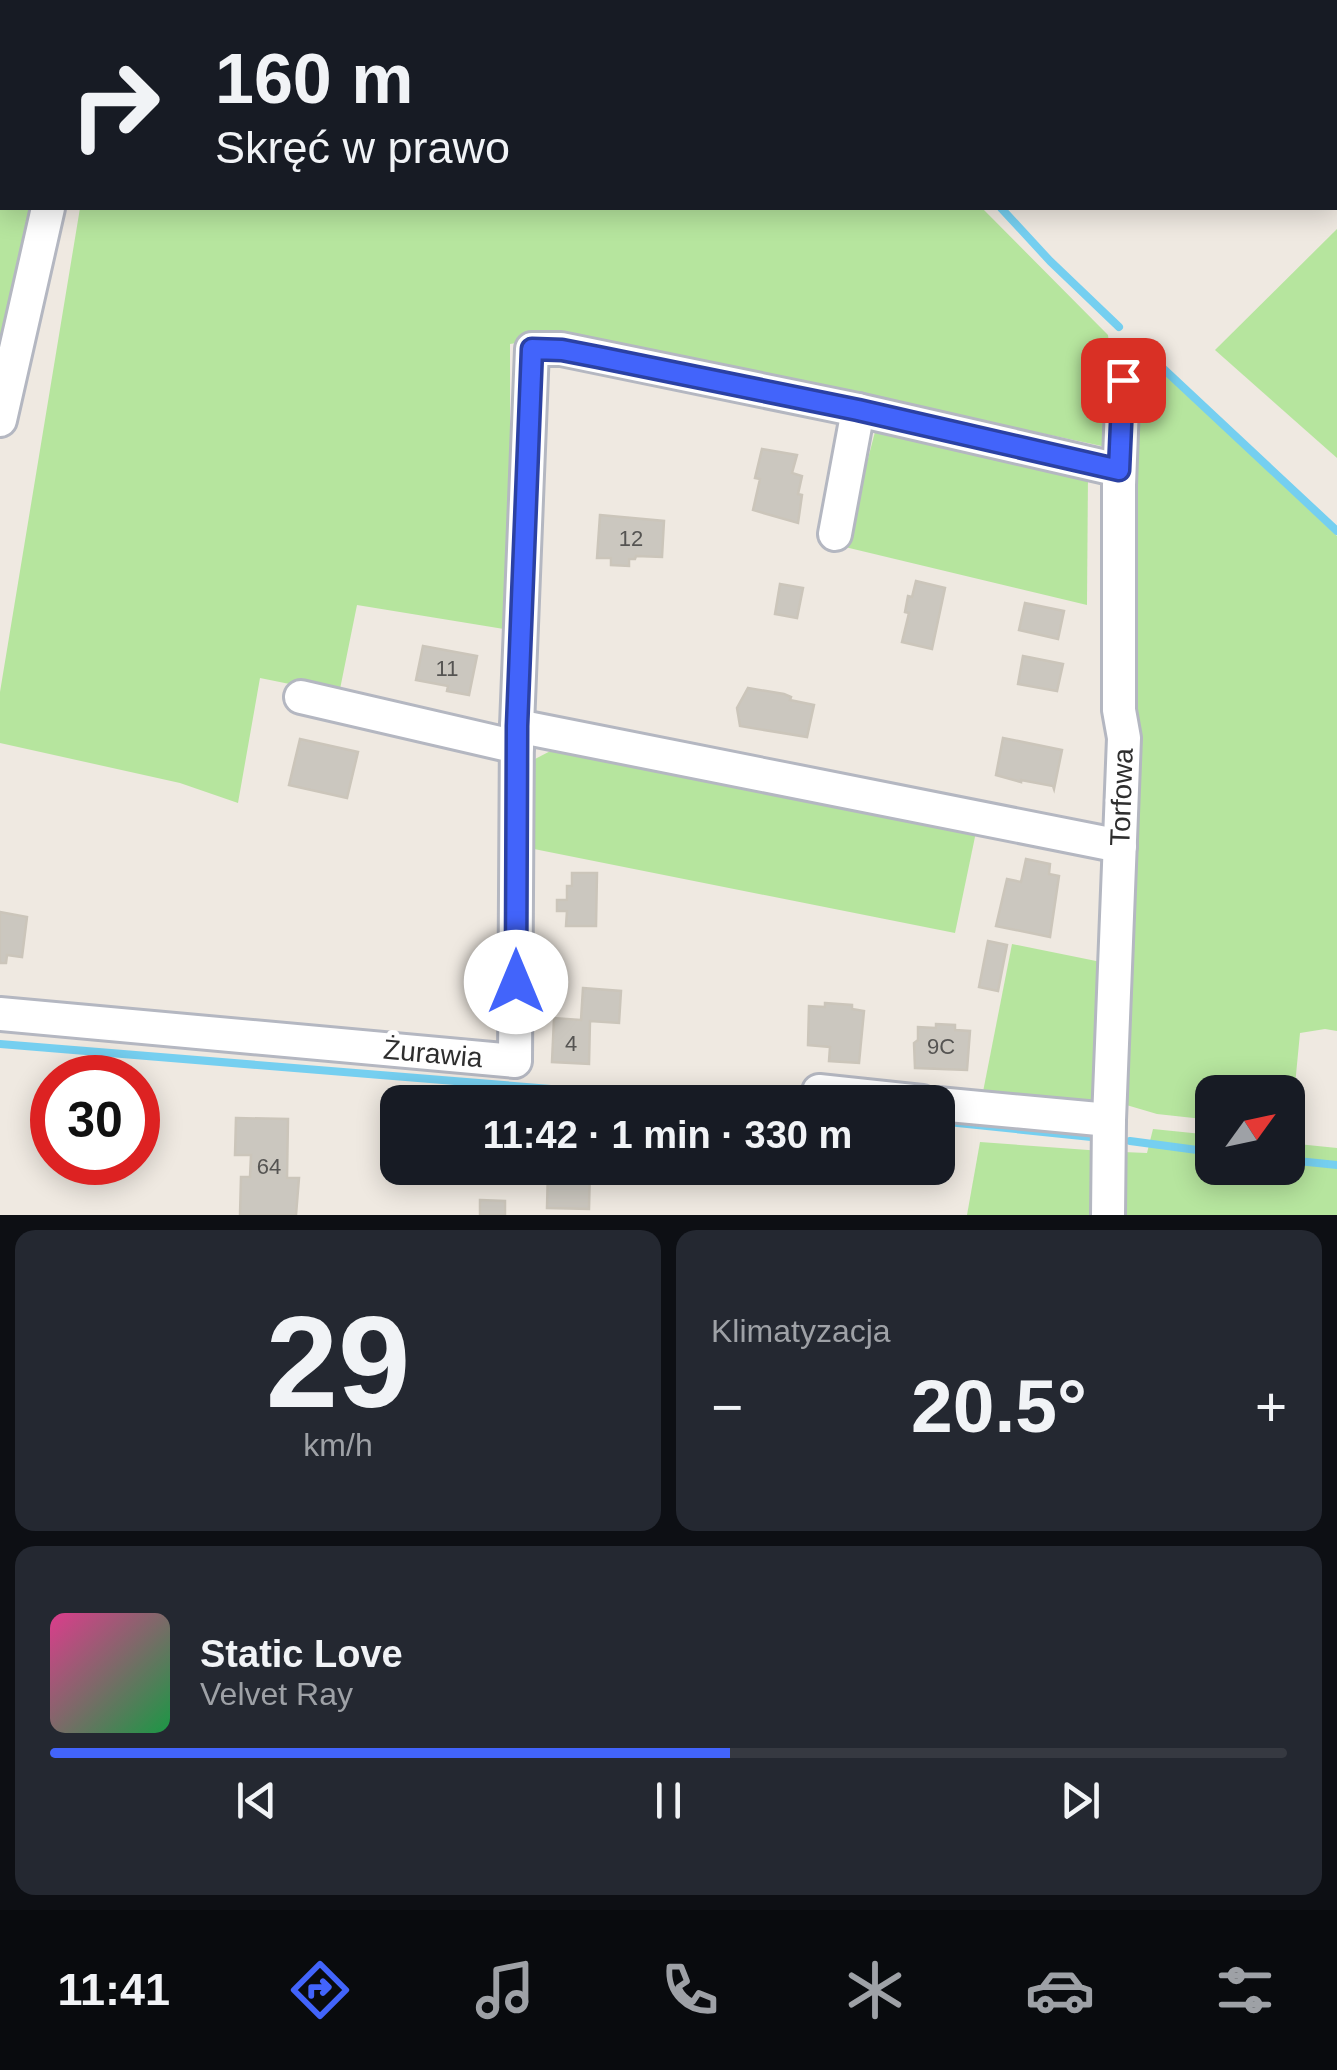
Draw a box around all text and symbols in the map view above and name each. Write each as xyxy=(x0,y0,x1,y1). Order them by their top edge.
icon: right xyxy=(50,40,180,170)
text: 160 m xyxy=(215,40,413,118)
text: Skręć w prawo xyxy=(215,122,510,173)
pin xyxy=(1081,338,1166,423)
icon: arrive xyxy=(1096,353,1151,408)
house number: 12 xyxy=(619,526,643,551)
house number: 11 xyxy=(436,656,458,681)
street label: Torfowa xyxy=(1104,747,1139,847)
position arrow xyxy=(464,930,568,1034)
house number: 4 xyxy=(565,1031,577,1056)
street label: Żurawia xyxy=(382,1034,484,1073)
house number: 9C xyxy=(927,1034,955,1059)
speed limit sign: 30 xyxy=(30,1055,160,1185)
north arrow xyxy=(1195,1075,1305,1185)
map controls xyxy=(1195,1075,1305,1185)
text: 11:42 · 1 min · 330 m xyxy=(483,1114,852,1156)
house number: 64 xyxy=(257,1154,281,1179)
text: 29 xyxy=(266,1289,410,1435)
text: Klimatyzacja xyxy=(711,1313,891,1349)
text: 20.5° xyxy=(911,1364,1087,1448)
text: − xyxy=(711,1376,743,1438)
text: + xyxy=(1255,1376,1287,1438)
text: km/h xyxy=(303,1427,373,1463)
text: Static Love xyxy=(200,1633,403,1675)
text: Velvet Ray xyxy=(200,1676,353,1712)
icon: previous xyxy=(229,1773,284,1828)
icon: pause xyxy=(641,1773,696,1828)
icon: next xyxy=(1053,1773,1108,1828)
icon: directions xyxy=(285,1955,355,2025)
icon: music xyxy=(470,1955,540,2025)
icon: phone xyxy=(655,1955,725,2025)
icon: climate xyxy=(840,1955,910,2025)
icon: car xyxy=(1025,1955,1095,2025)
icon: filters xyxy=(1210,1955,1280,2025)
text: 11:41 xyxy=(57,1964,170,2015)

